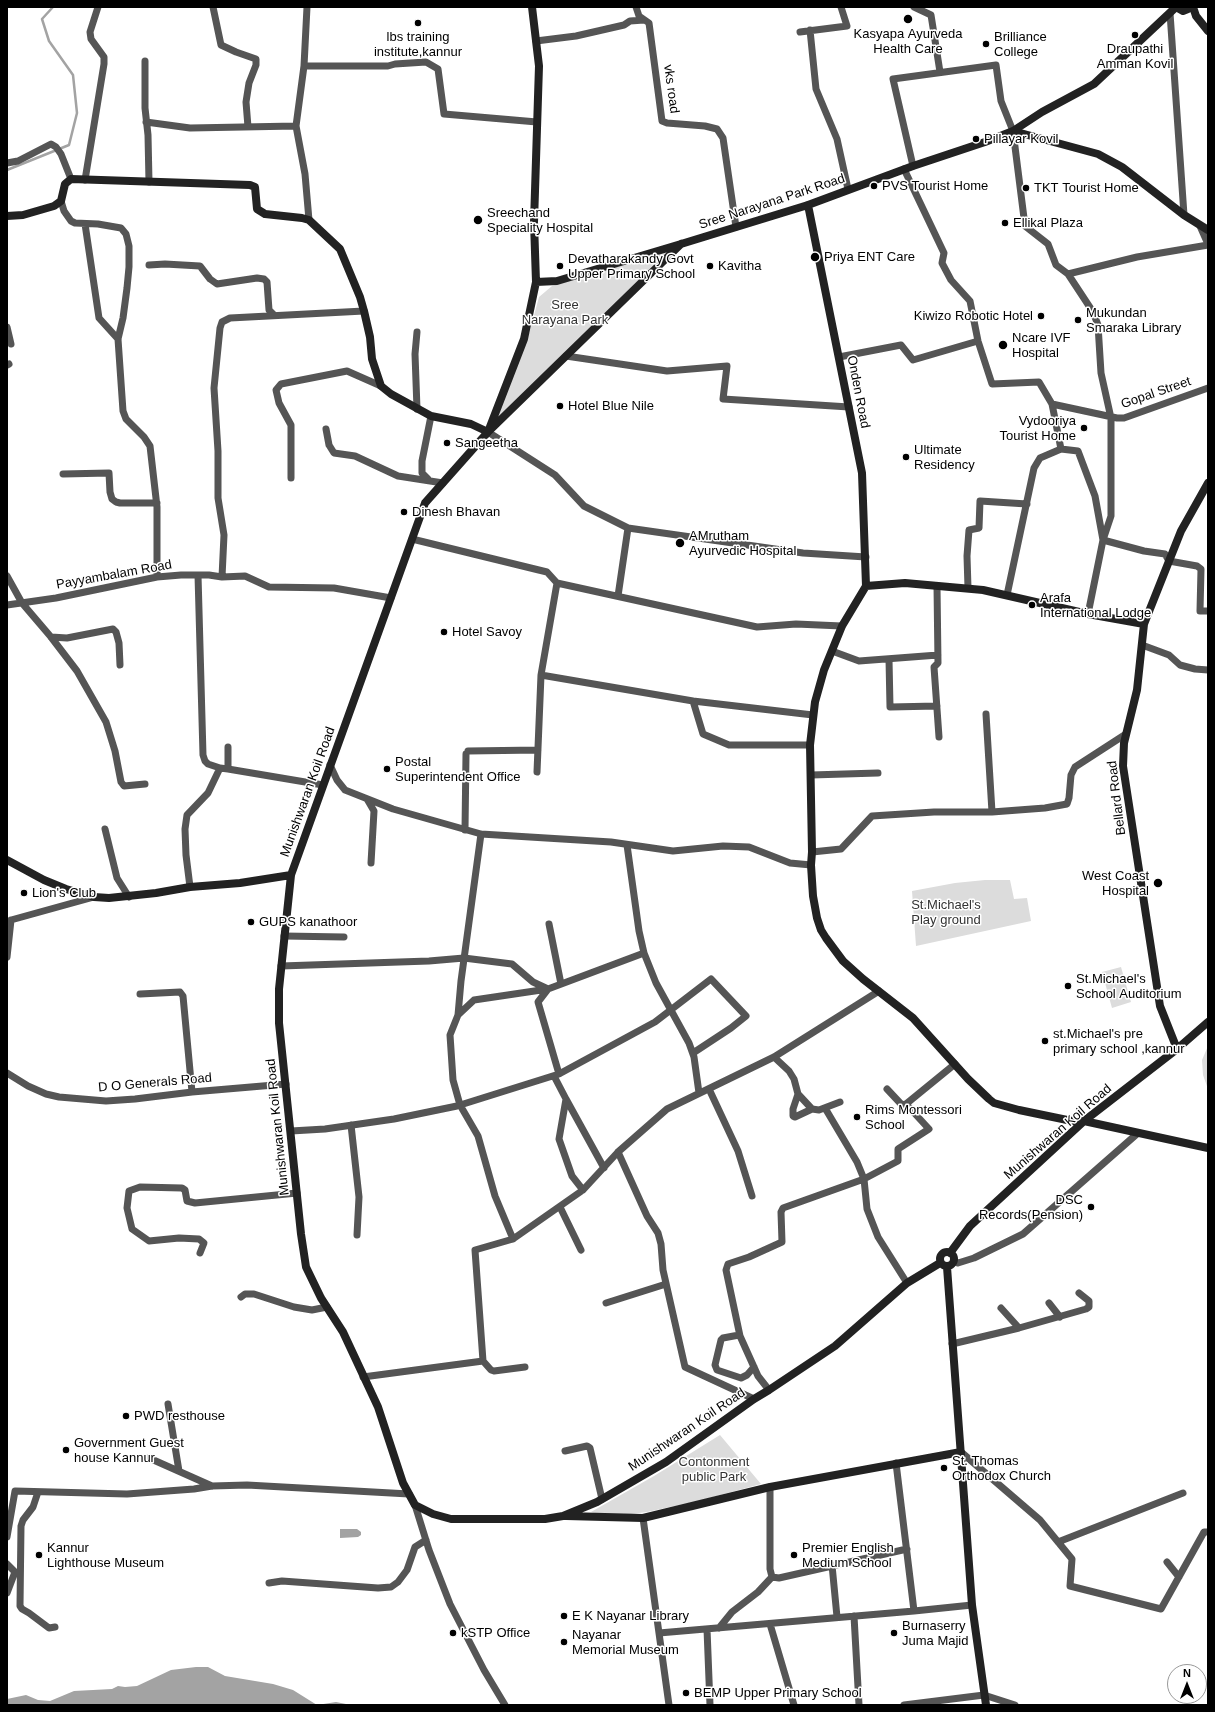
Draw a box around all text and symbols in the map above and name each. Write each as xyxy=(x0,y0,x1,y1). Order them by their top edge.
marker: Kasyapa Ayurveda Health Care xyxy=(902,13,914,25)
marker: lbs training institute,kannur xyxy=(413,18,423,28)
place label: Kasyapa Ayurveda Health Care xyxy=(854,26,962,57)
place label: lbs training institute,kannur xyxy=(374,29,462,60)
place label: Brilliance College xyxy=(994,29,1047,60)
marker: Draupathi Amman Kovil xyxy=(1130,30,1140,40)
marker: Brilliance College xyxy=(981,39,991,49)
place label: Draupathi Amman Kovil xyxy=(1097,41,1173,72)
street label: vks road xyxy=(660,64,682,114)
place label: Pillayar Kovil xyxy=(984,131,1058,147)
marker: Pillayar Kovil xyxy=(971,134,981,144)
street label: Sree Narayana Park Road xyxy=(697,171,847,233)
place label: PVS Tourist Home xyxy=(882,178,988,194)
place label: TKT Tourist Home xyxy=(1034,180,1139,196)
marker: PVS Tourist Home xyxy=(869,181,879,191)
marker: TKT Tourist Home xyxy=(1021,183,1031,193)
place label: Sreechand Speciality Hospital xyxy=(487,205,593,236)
marker: Sreechand Speciality Hospital xyxy=(472,214,484,226)
place label: Ellikal Plaza xyxy=(1013,215,1083,231)
marker: Ellikal Plaza xyxy=(1000,218,1010,228)
place label: Priya ENT Care xyxy=(824,249,915,265)
place label: Devatharakandy Govt Upper Primary School xyxy=(568,251,695,282)
marker: Priya ENT Care xyxy=(809,251,821,263)
place label: Kavitha xyxy=(718,258,761,274)
marker: Devatharakandy Govt Upper Primary School xyxy=(555,261,565,271)
marker: Kavitha xyxy=(705,261,715,271)
park label: Sree Narayana Park xyxy=(522,297,608,328)
place label: Mukundan Smaraka Library xyxy=(1086,305,1181,336)
place label: Kiwizo Robotic Hotel xyxy=(914,308,1033,324)
marker: Kiwizo Robotic Hotel xyxy=(1036,311,1046,321)
marker: Mukundan Smaraka Library xyxy=(1073,315,1083,325)
place label: Ncare IVF Hospital xyxy=(1012,330,1071,361)
marker: Ncare IVF Hospital xyxy=(997,339,1009,351)
street label: Onden Road xyxy=(843,354,873,430)
street label: Gopal Street xyxy=(1119,374,1193,412)
place label: Hotel Blue Nile xyxy=(568,398,654,414)
marker: Hotel Blue Nile xyxy=(555,401,565,411)
place label: Vydooriya Tourist Home xyxy=(999,413,1076,444)
marker: Vydooriya Tourist Home xyxy=(1079,423,1089,433)
place label: Sangeetha xyxy=(455,435,518,451)
marker: Sangeetha xyxy=(442,438,452,448)
place label: Ultimate Residency xyxy=(914,442,975,473)
marker: Ultimate Residency xyxy=(901,452,911,462)
place label: Dinesh Bhavan xyxy=(412,504,500,520)
marker: Dinesh Bhavan xyxy=(399,507,409,517)
place label: AMrutham Ayurvedic Hospital xyxy=(689,528,796,559)
marker: AMrutham Ayurvedic Hospital xyxy=(674,537,686,549)
street label: Payyambalam Road xyxy=(55,557,173,593)
place label: Arafa International Lodge xyxy=(1040,590,1151,621)
marker: Arafa International Lodge xyxy=(1027,600,1037,610)
place label: Hotel Savoy xyxy=(452,624,522,640)
marker: Hotel Savoy xyxy=(439,627,449,637)
street label: Munishwaran Koil Road xyxy=(277,725,339,859)
place label: Postal Superintendent Office xyxy=(395,754,521,785)
street label: Bellard Road xyxy=(1105,760,1129,836)
marker: Postal Superintendent Office xyxy=(382,764,392,774)
place label: West Coast Hospital xyxy=(1082,868,1149,899)
marker: West Coast Hospital xyxy=(1152,877,1164,889)
place label: Lion's Club xyxy=(32,885,96,901)
marker: Lion's Club xyxy=(19,888,29,898)
park label: St.Michael's Play ground xyxy=(911,897,981,928)
place label: GUPS kanathoor xyxy=(259,914,357,930)
marker: GUPS kanathoor xyxy=(246,917,256,927)
place label: St.Michael's School Auditorium xyxy=(1076,971,1181,1002)
marker: St.Michael's School Auditorium xyxy=(1063,981,1073,991)
place label: st.Michael's pre primary school ,kannur xyxy=(1053,1026,1184,1057)
marker: st.Michael's pre primary school ,kannur xyxy=(1040,1036,1050,1046)
street label: Munishwaran Koil Road xyxy=(263,1058,293,1196)
street label: D O Generals Road xyxy=(97,1070,213,1096)
street label: Munishwaran Koil Road xyxy=(1001,1081,1115,1183)
place label: Rims Montessori School xyxy=(865,1102,962,1133)
marker: Rims Montessori School xyxy=(852,1112,862,1122)
place label: DSC Records(Pension) xyxy=(979,1192,1083,1223)
marker: DSC Records(Pension) xyxy=(1086,1202,1096,1212)
street label: Munishwaran Koil Road xyxy=(626,1385,748,1475)
place label: PWD resthouse xyxy=(134,1408,225,1424)
marker: PWD resthouse xyxy=(121,1411,131,1421)
place label: Government Guest house Kannur xyxy=(74,1435,184,1466)
marker: Government Guest house Kannur xyxy=(61,1445,71,1455)
place label: St. Thomas Orthodox Church xyxy=(952,1453,1051,1484)
park label: Contonment public Park xyxy=(679,1454,749,1485)
marker: St. Thomas Orthodox Church xyxy=(939,1463,949,1473)
place label: Kannur Lighthouse Museum xyxy=(47,1540,164,1571)
place label: Premier English Medium School xyxy=(802,1540,894,1571)
marker: Kannur Lighthouse Museum xyxy=(34,1550,44,1560)
marker: Premier English Medium School xyxy=(789,1550,799,1560)
place label: E K Nayanar Library xyxy=(572,1608,689,1624)
marker: E K Nayanar Library xyxy=(559,1611,569,1621)
place label: Burnaserry Juma Majid xyxy=(902,1618,968,1649)
place label: kSTP Office xyxy=(461,1625,530,1641)
place label: Nayanar Memorial Museum xyxy=(572,1627,679,1658)
marker: kSTP Office xyxy=(448,1628,458,1638)
marker: Burnaserry Juma Majid xyxy=(889,1628,899,1638)
marker: Nayanar Memorial Museum xyxy=(559,1637,569,1647)
north arrow xyxy=(1167,1664,1207,1704)
text: N xyxy=(1183,1667,1191,1679)
place label: BEMP Upper Primary School xyxy=(694,1685,862,1701)
marker: BEMP Upper Primary School xyxy=(681,1688,691,1698)

